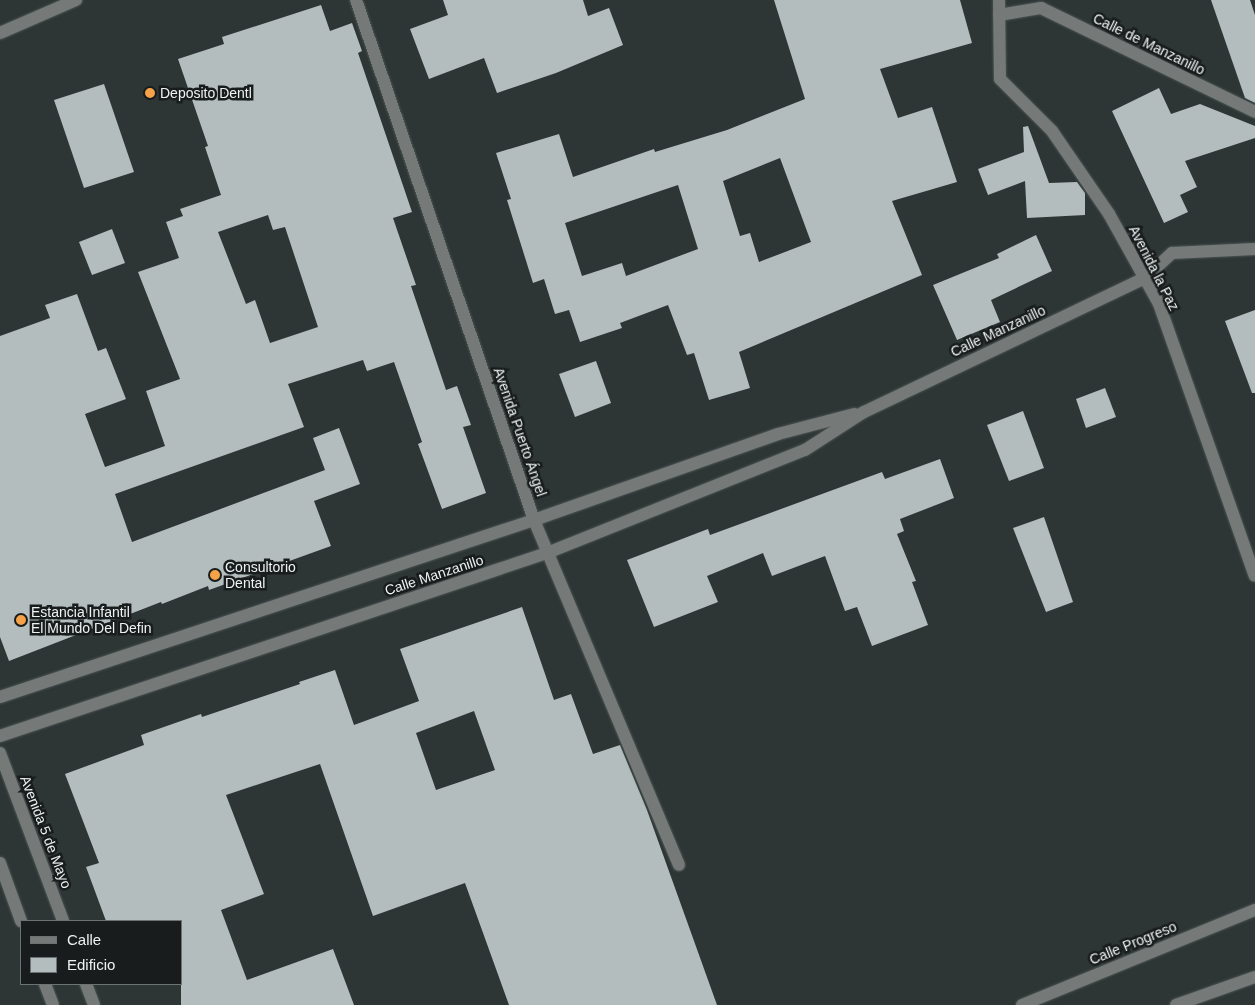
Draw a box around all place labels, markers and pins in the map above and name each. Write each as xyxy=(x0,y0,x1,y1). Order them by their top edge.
place label: Deposito Dentl xyxy=(160,85,252,101)
marker: Deposito Dentl xyxy=(144,87,156,99)
place label: Consultorio Dental xyxy=(225,559,296,592)
marker: Consultorio Dental xyxy=(209,569,221,581)
place label: Estancia Infantil El Mundo Del Defin xyxy=(31,604,152,636)
marker: Estancia Infantil El Mundo Del Defin xyxy=(15,614,27,626)

